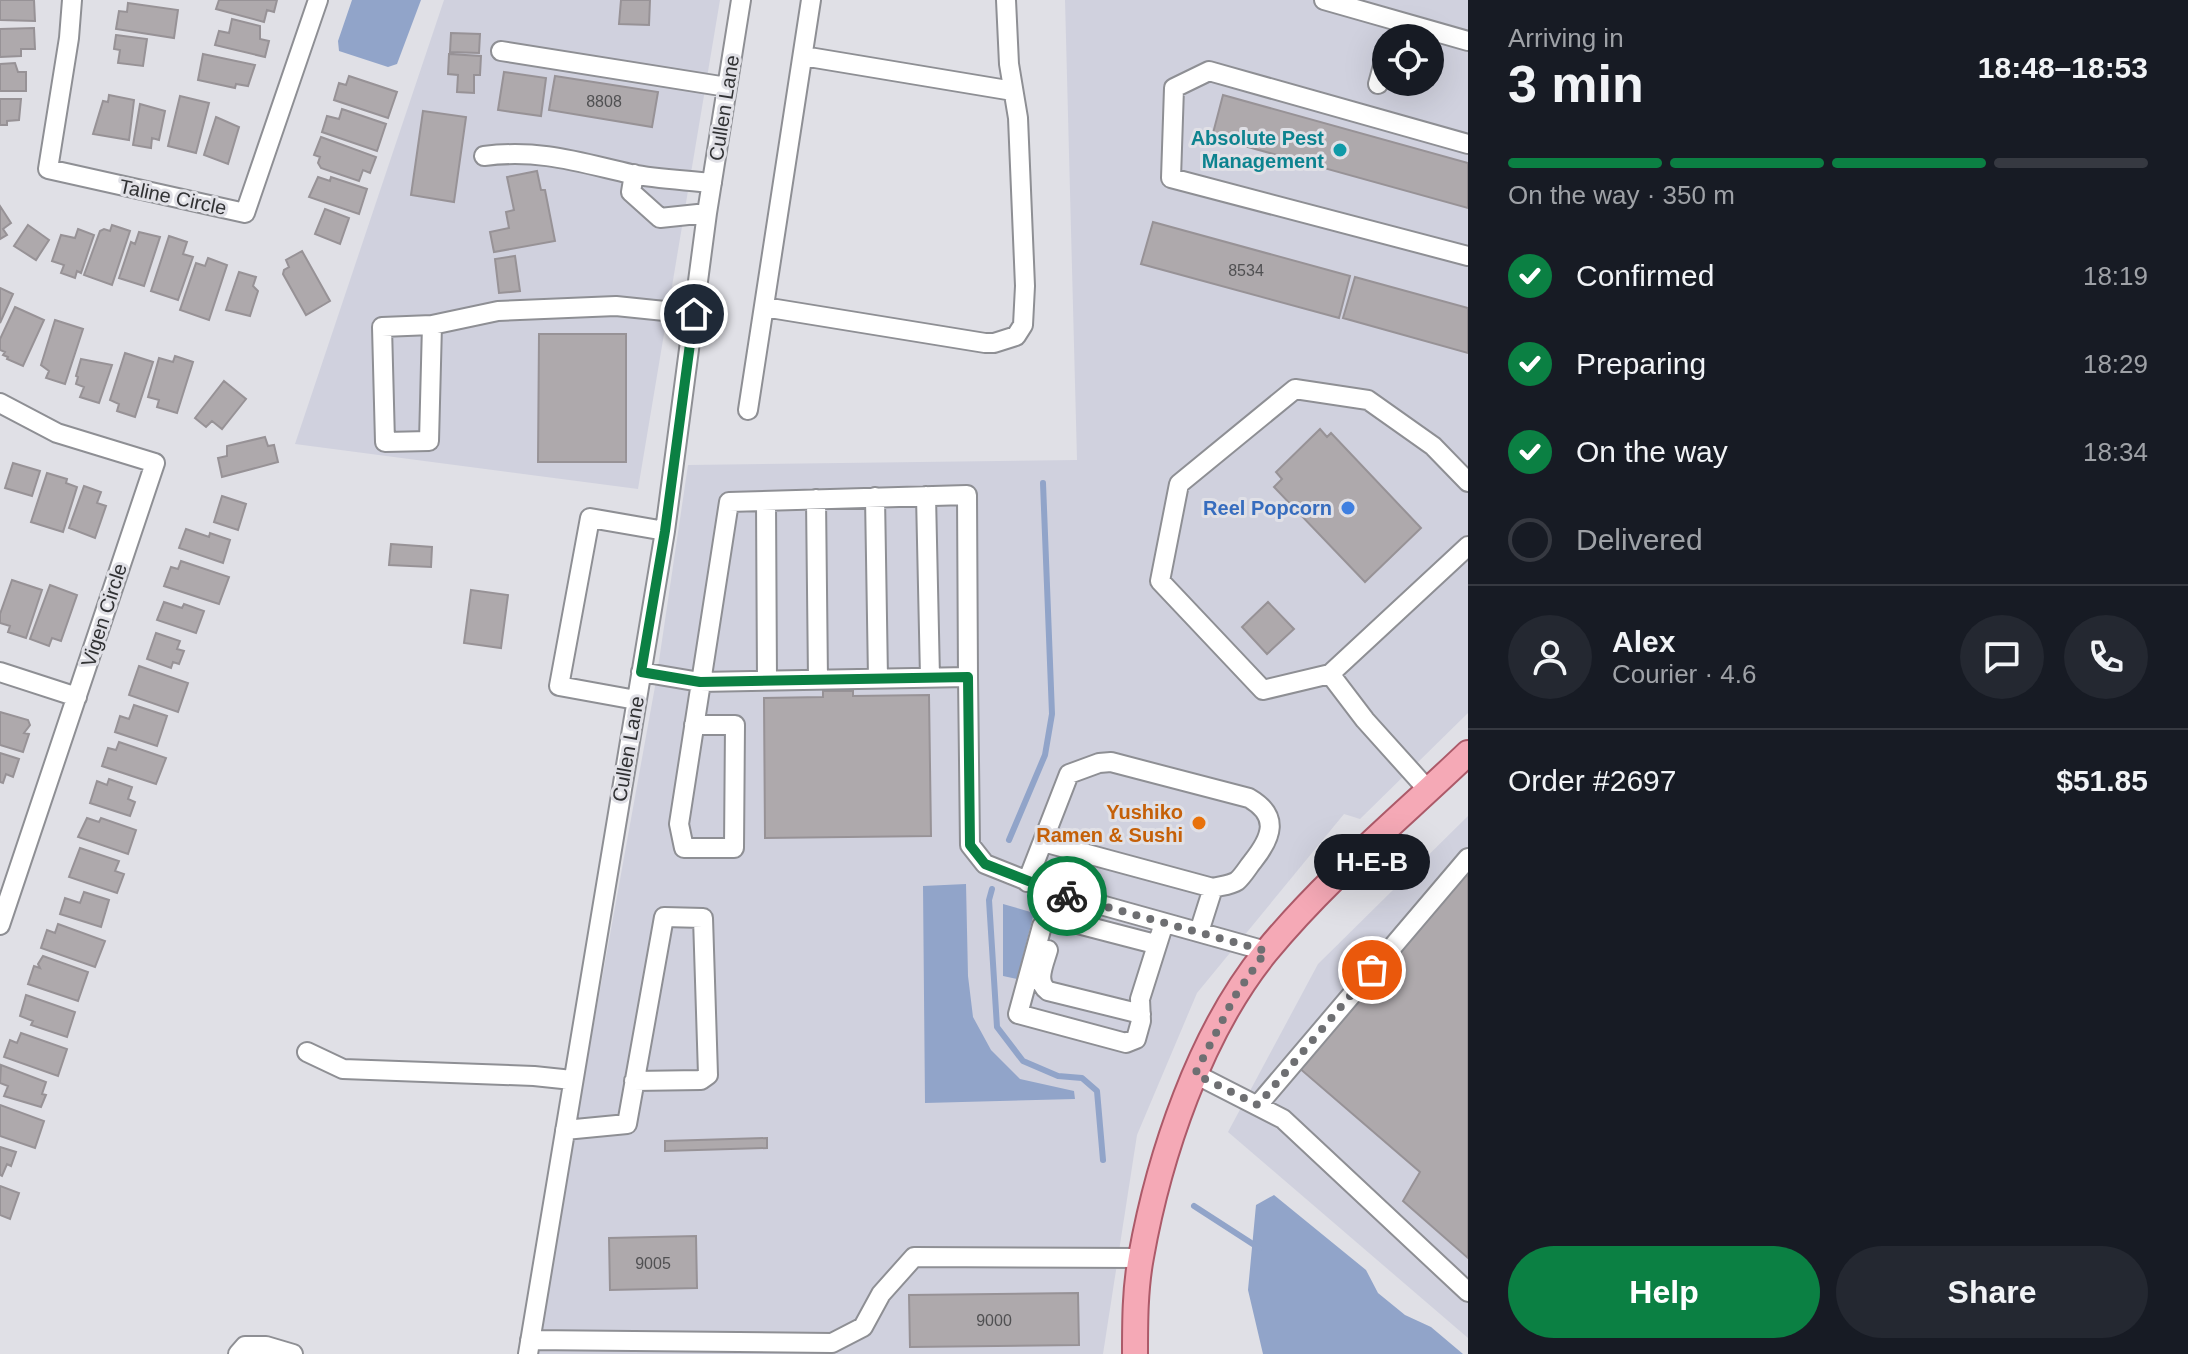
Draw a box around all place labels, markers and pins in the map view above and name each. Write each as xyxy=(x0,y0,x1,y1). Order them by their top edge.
place label: Absolute Pest Management xyxy=(1191,127,1324,172)
marker: Absolute Pest Management xyxy=(1331,141,1349,159)
pin xyxy=(660,280,728,348)
place label: Reel Popcorn xyxy=(1203,497,1332,519)
marker: Reel Popcorn xyxy=(1339,499,1357,517)
place label: Yushiko Ramen & Sushi xyxy=(1036,801,1183,846)
marker: Yushiko Ramen & Sushi xyxy=(1190,814,1208,832)
callout: H-E-B xyxy=(1314,834,1430,890)
pin xyxy=(1338,936,1406,1004)

